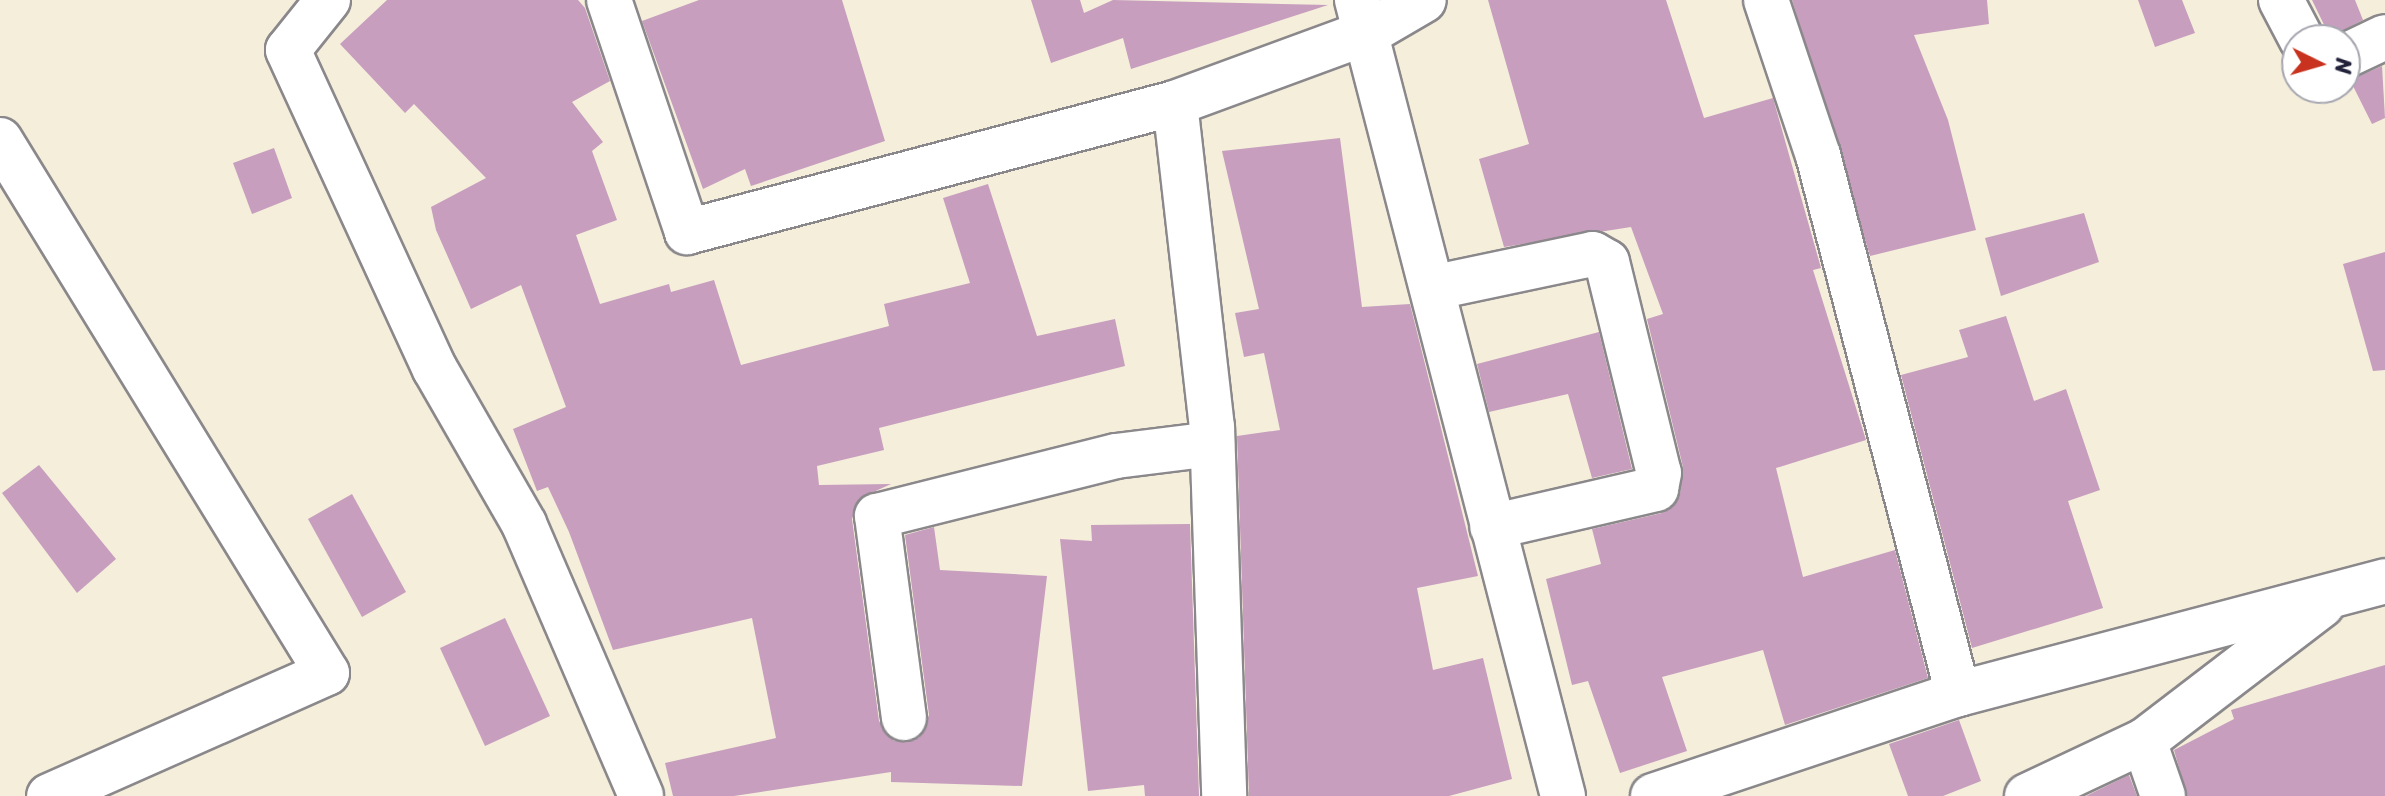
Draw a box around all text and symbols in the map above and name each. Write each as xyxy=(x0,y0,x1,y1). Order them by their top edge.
north arrow xyxy=(2281,24,2361,104)
text: N xyxy=(2323,57,2364,75)

